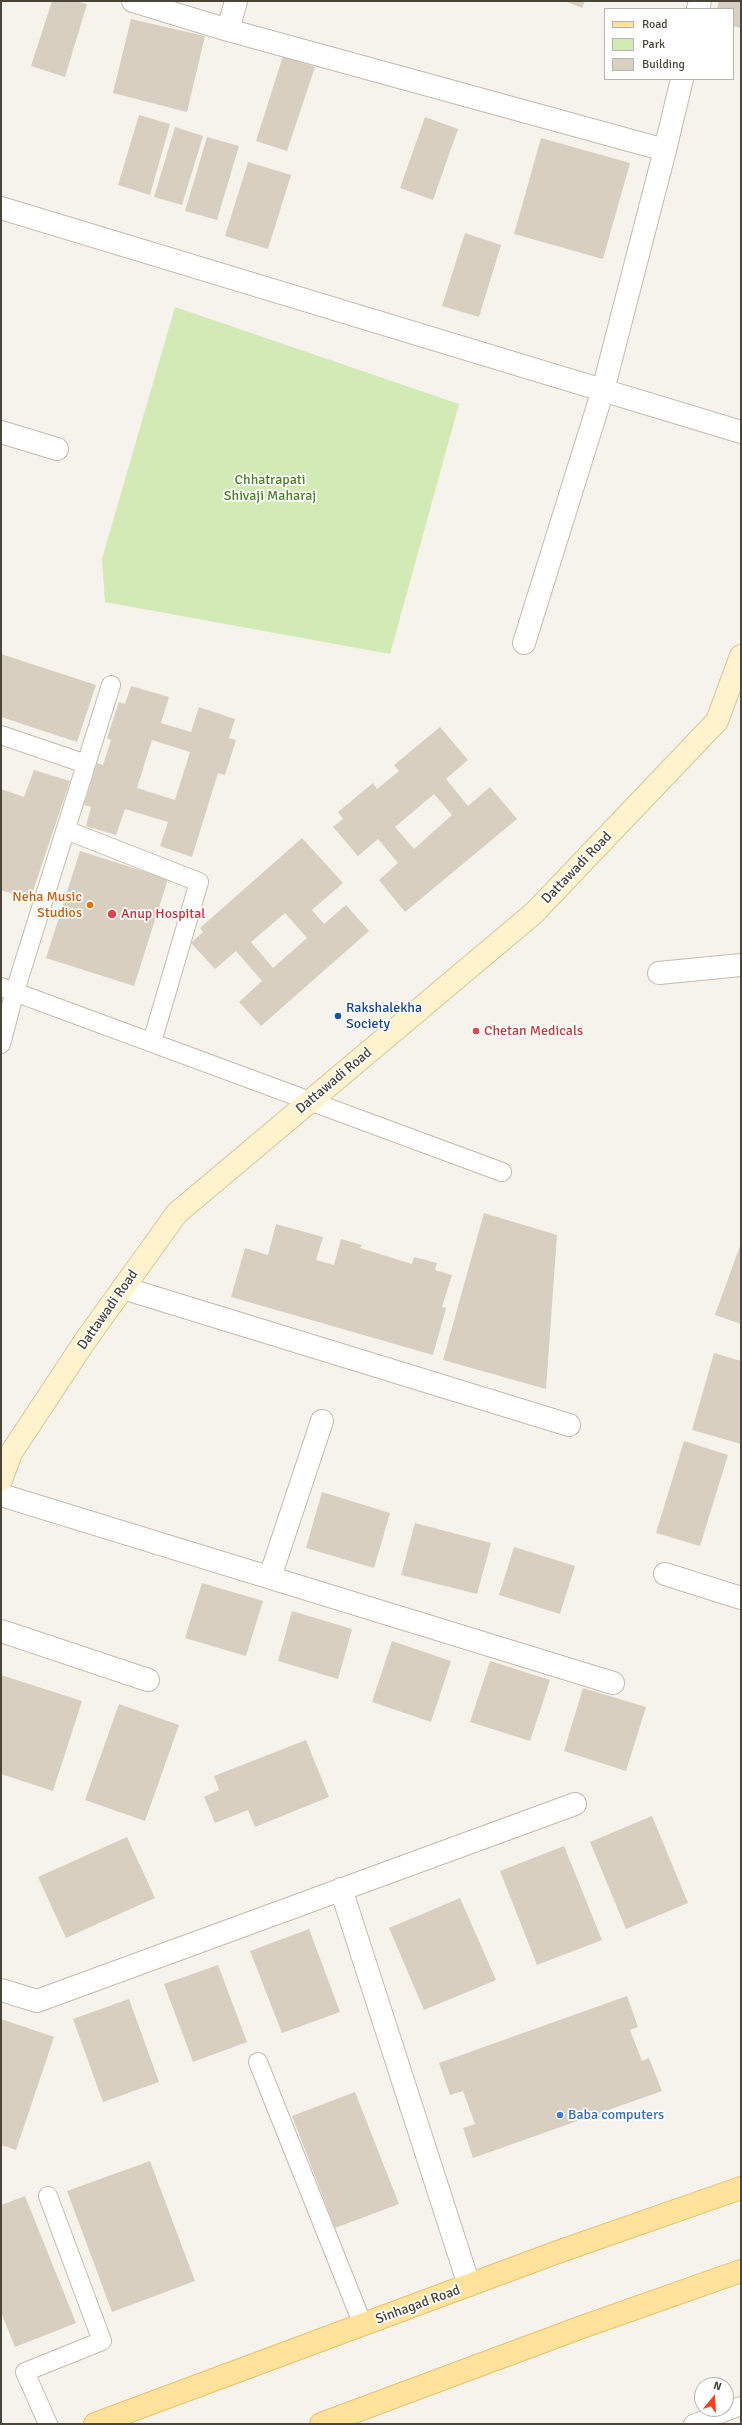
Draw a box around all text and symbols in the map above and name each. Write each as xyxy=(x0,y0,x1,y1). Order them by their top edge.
legend xyxy=(604,8,734,80)
text: Road xyxy=(642,17,668,32)
text: Park xyxy=(642,37,665,52)
text: Building xyxy=(642,57,685,72)
park label: Chhatrapati Shivaji Maharaj xyxy=(224,472,316,504)
street label: Dattawadi Road xyxy=(538,828,616,908)
place label: Neha Music Studios xyxy=(12,889,82,922)
marker: Neha Music Studios xyxy=(85,900,95,910)
place label: Anup Hospital xyxy=(121,906,205,922)
marker: Anup Hospital xyxy=(106,908,118,920)
place label: Rakshalekha Society xyxy=(346,1000,422,1032)
marker: Rakshalekha Society xyxy=(333,1011,343,1021)
place label: Chetan Medicals xyxy=(484,1023,583,1039)
marker: Chetan Medicals xyxy=(471,1026,481,1036)
street label: Dattawadi Road xyxy=(293,1044,375,1118)
street label: Dattawadi Road xyxy=(74,1267,142,1353)
place label: Baba computers xyxy=(568,2107,664,2123)
marker: Baba computers xyxy=(555,2110,565,2120)
street label: Sinhagad Road xyxy=(373,2282,463,2328)
north arrow xyxy=(694,2377,734,2417)
text: N xyxy=(712,2379,723,2393)

